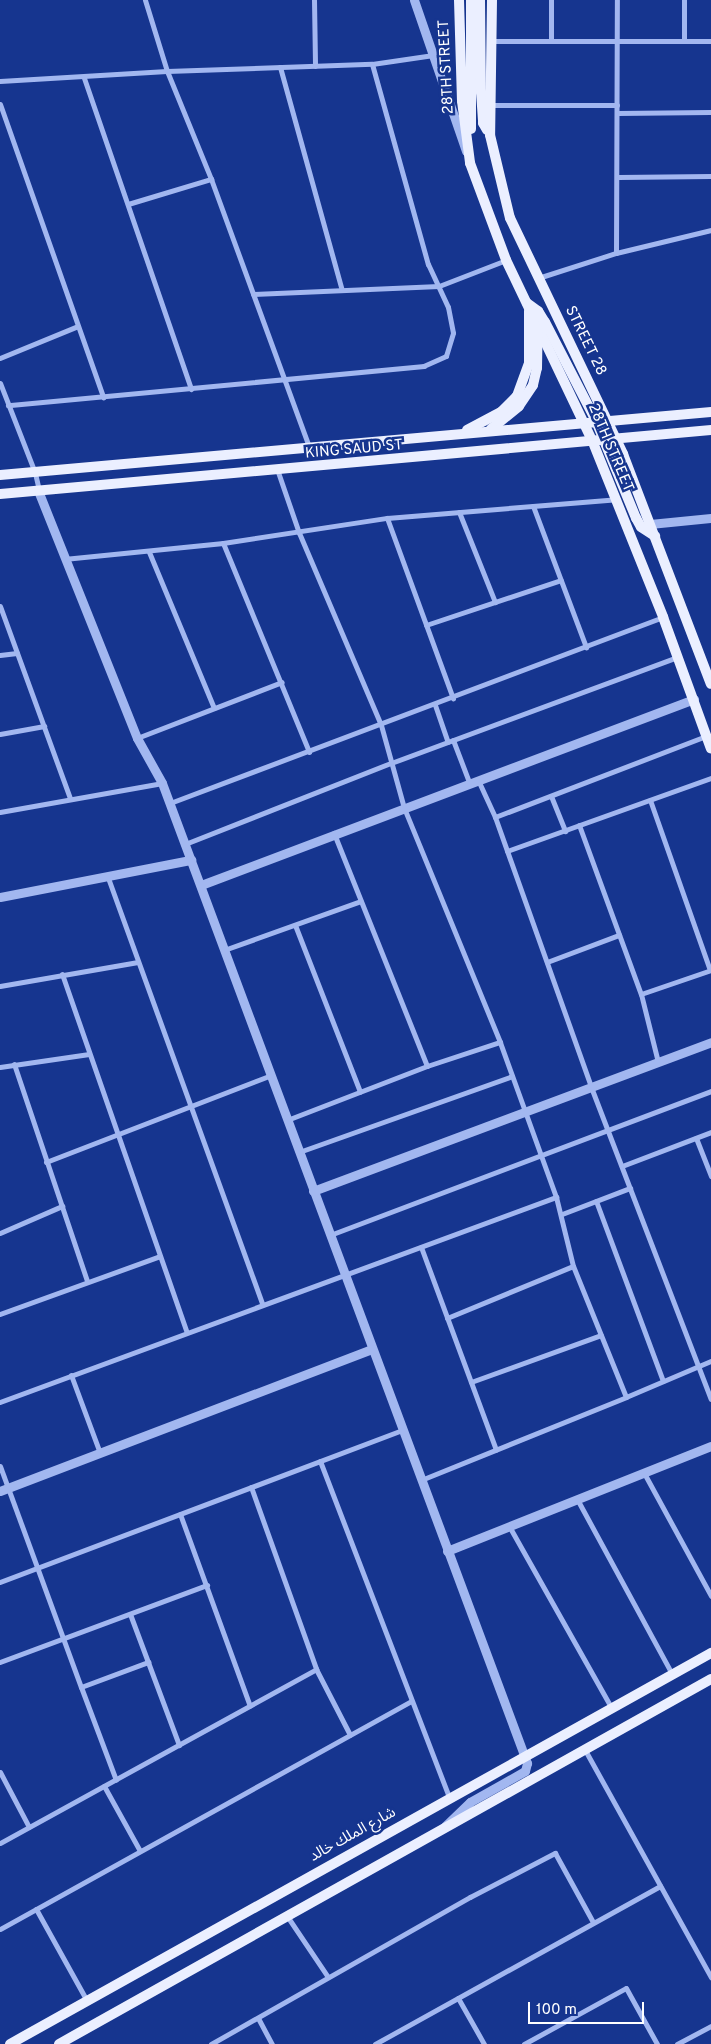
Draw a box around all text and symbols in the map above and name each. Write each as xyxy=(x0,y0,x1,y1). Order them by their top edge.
street label: 28TH STREET xyxy=(436,19,458,115)
street label: STREET 28 xyxy=(560,303,610,379)
street label: 28TH STREET xyxy=(583,401,637,495)
street label: KING SAUD ST xyxy=(304,437,404,463)
street label: شارع الملك خالد xyxy=(307,1804,399,1866)
scale bar xyxy=(531,1992,647,2024)
text: 100 m xyxy=(536,2001,577,2020)

